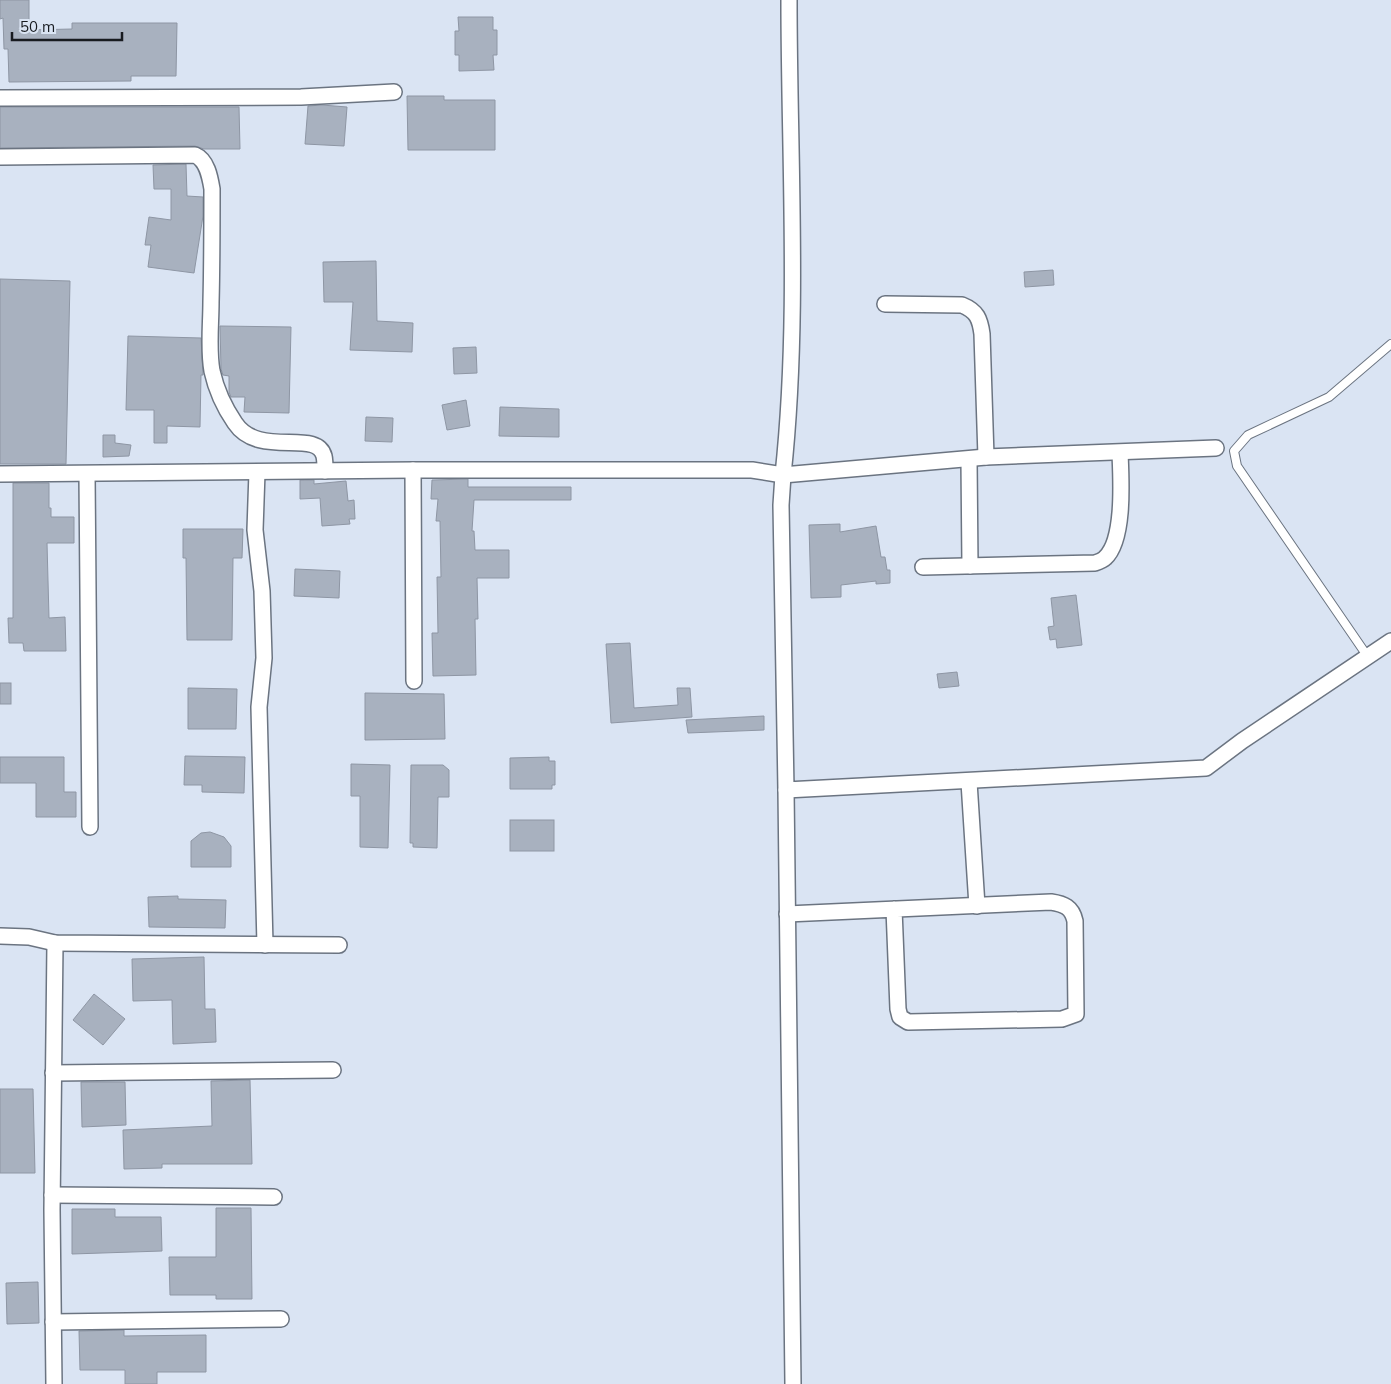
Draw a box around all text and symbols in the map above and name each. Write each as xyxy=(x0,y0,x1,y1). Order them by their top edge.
scale bar xyxy=(12,10,122,42)
text: 50 m xyxy=(20,17,55,36)

